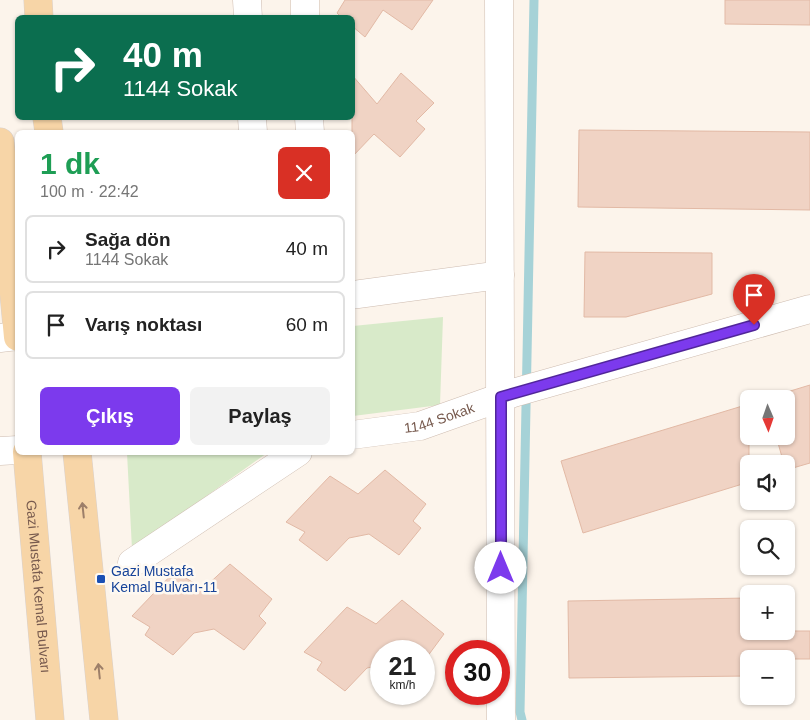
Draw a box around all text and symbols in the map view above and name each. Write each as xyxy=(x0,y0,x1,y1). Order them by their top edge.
icon: right xyxy=(40,35,105,100)
text: 40 m xyxy=(123,35,203,74)
text: 1144 Sokak xyxy=(123,76,238,101)
text: 1 dk xyxy=(40,147,100,180)
button: close xyxy=(278,147,330,199)
text: 100 m · 22:42 xyxy=(40,183,139,200)
text: Sağa dön xyxy=(85,229,171,250)
icon: right xyxy=(42,235,70,263)
text: 40 m xyxy=(286,238,328,259)
text: 1144 Sokak xyxy=(85,251,168,268)
pin xyxy=(733,274,775,325)
icon: arrive xyxy=(740,281,768,309)
icon: arrive xyxy=(42,311,70,339)
text: Varış noktası xyxy=(85,314,202,335)
text: 60 m xyxy=(286,314,328,335)
button: Çıkış xyxy=(40,387,180,445)
button: Paylaş xyxy=(190,387,330,445)
north arrow xyxy=(740,390,795,445)
map controls xyxy=(740,390,795,705)
street label: 1144 Sokak xyxy=(403,399,477,436)
button: sound xyxy=(740,455,795,510)
street label: Gazi Mustafa Kemal Bulvarı xyxy=(23,499,54,674)
one-way arrow xyxy=(78,502,88,518)
button: search xyxy=(740,520,795,575)
position arrow xyxy=(474,541,526,593)
place label: Gazi Mustafa Kemal Bulvarı-11 xyxy=(111,563,218,595)
marker: Gazi Mustafa Kemal Bulvarı-11 xyxy=(95,573,107,585)
button: + xyxy=(740,585,795,640)
speed limit sign: 30 xyxy=(445,640,510,705)
button: − xyxy=(740,650,795,705)
text: 21 xyxy=(389,652,416,680)
one-way arrow xyxy=(94,664,104,680)
text: km/h xyxy=(389,678,416,692)

